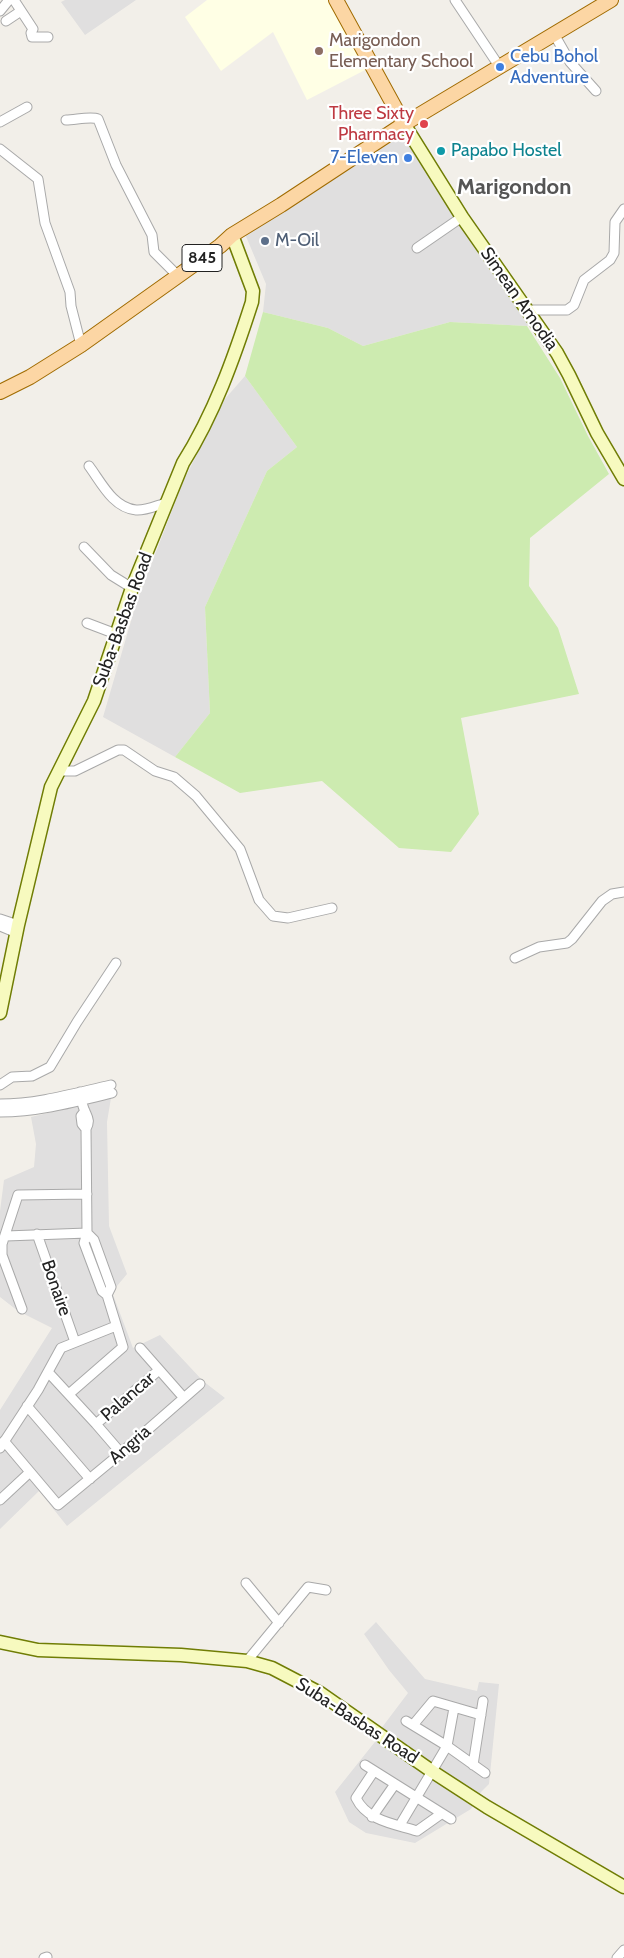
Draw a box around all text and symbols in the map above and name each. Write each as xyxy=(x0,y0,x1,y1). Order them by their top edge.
place label: Marigondon Elementary School xyxy=(329,30,473,72)
marker: Marigondon Elementary School xyxy=(313,45,325,57)
place label: Cebu Bohol Adventure xyxy=(510,46,598,88)
marker: Cebu Bohol Adventure xyxy=(494,61,506,73)
place label: Three Sixty Pharmacy xyxy=(329,103,414,146)
marker: Three Sixty Pharmacy xyxy=(418,118,430,130)
place label: Papabo Hostel xyxy=(451,140,562,162)
marker: Papabo Hostel xyxy=(435,145,447,157)
place label: 7-Eleven xyxy=(330,147,398,169)
marker: 7-Eleven xyxy=(402,152,414,164)
district label: Marigondon xyxy=(457,175,571,201)
place label: M-Oil xyxy=(275,230,319,252)
marker: M-Oil xyxy=(259,235,271,247)
street label: Simean Amodia xyxy=(475,243,563,355)
road number: 845 xyxy=(182,244,222,272)
street label: Suba-Basbas Road xyxy=(89,550,157,690)
street label: Bonaire xyxy=(36,1257,76,1319)
street label: Palancar xyxy=(97,1368,159,1426)
street label: Angria xyxy=(105,1421,155,1469)
street label: Suba-Basbas Road xyxy=(292,1673,422,1769)

